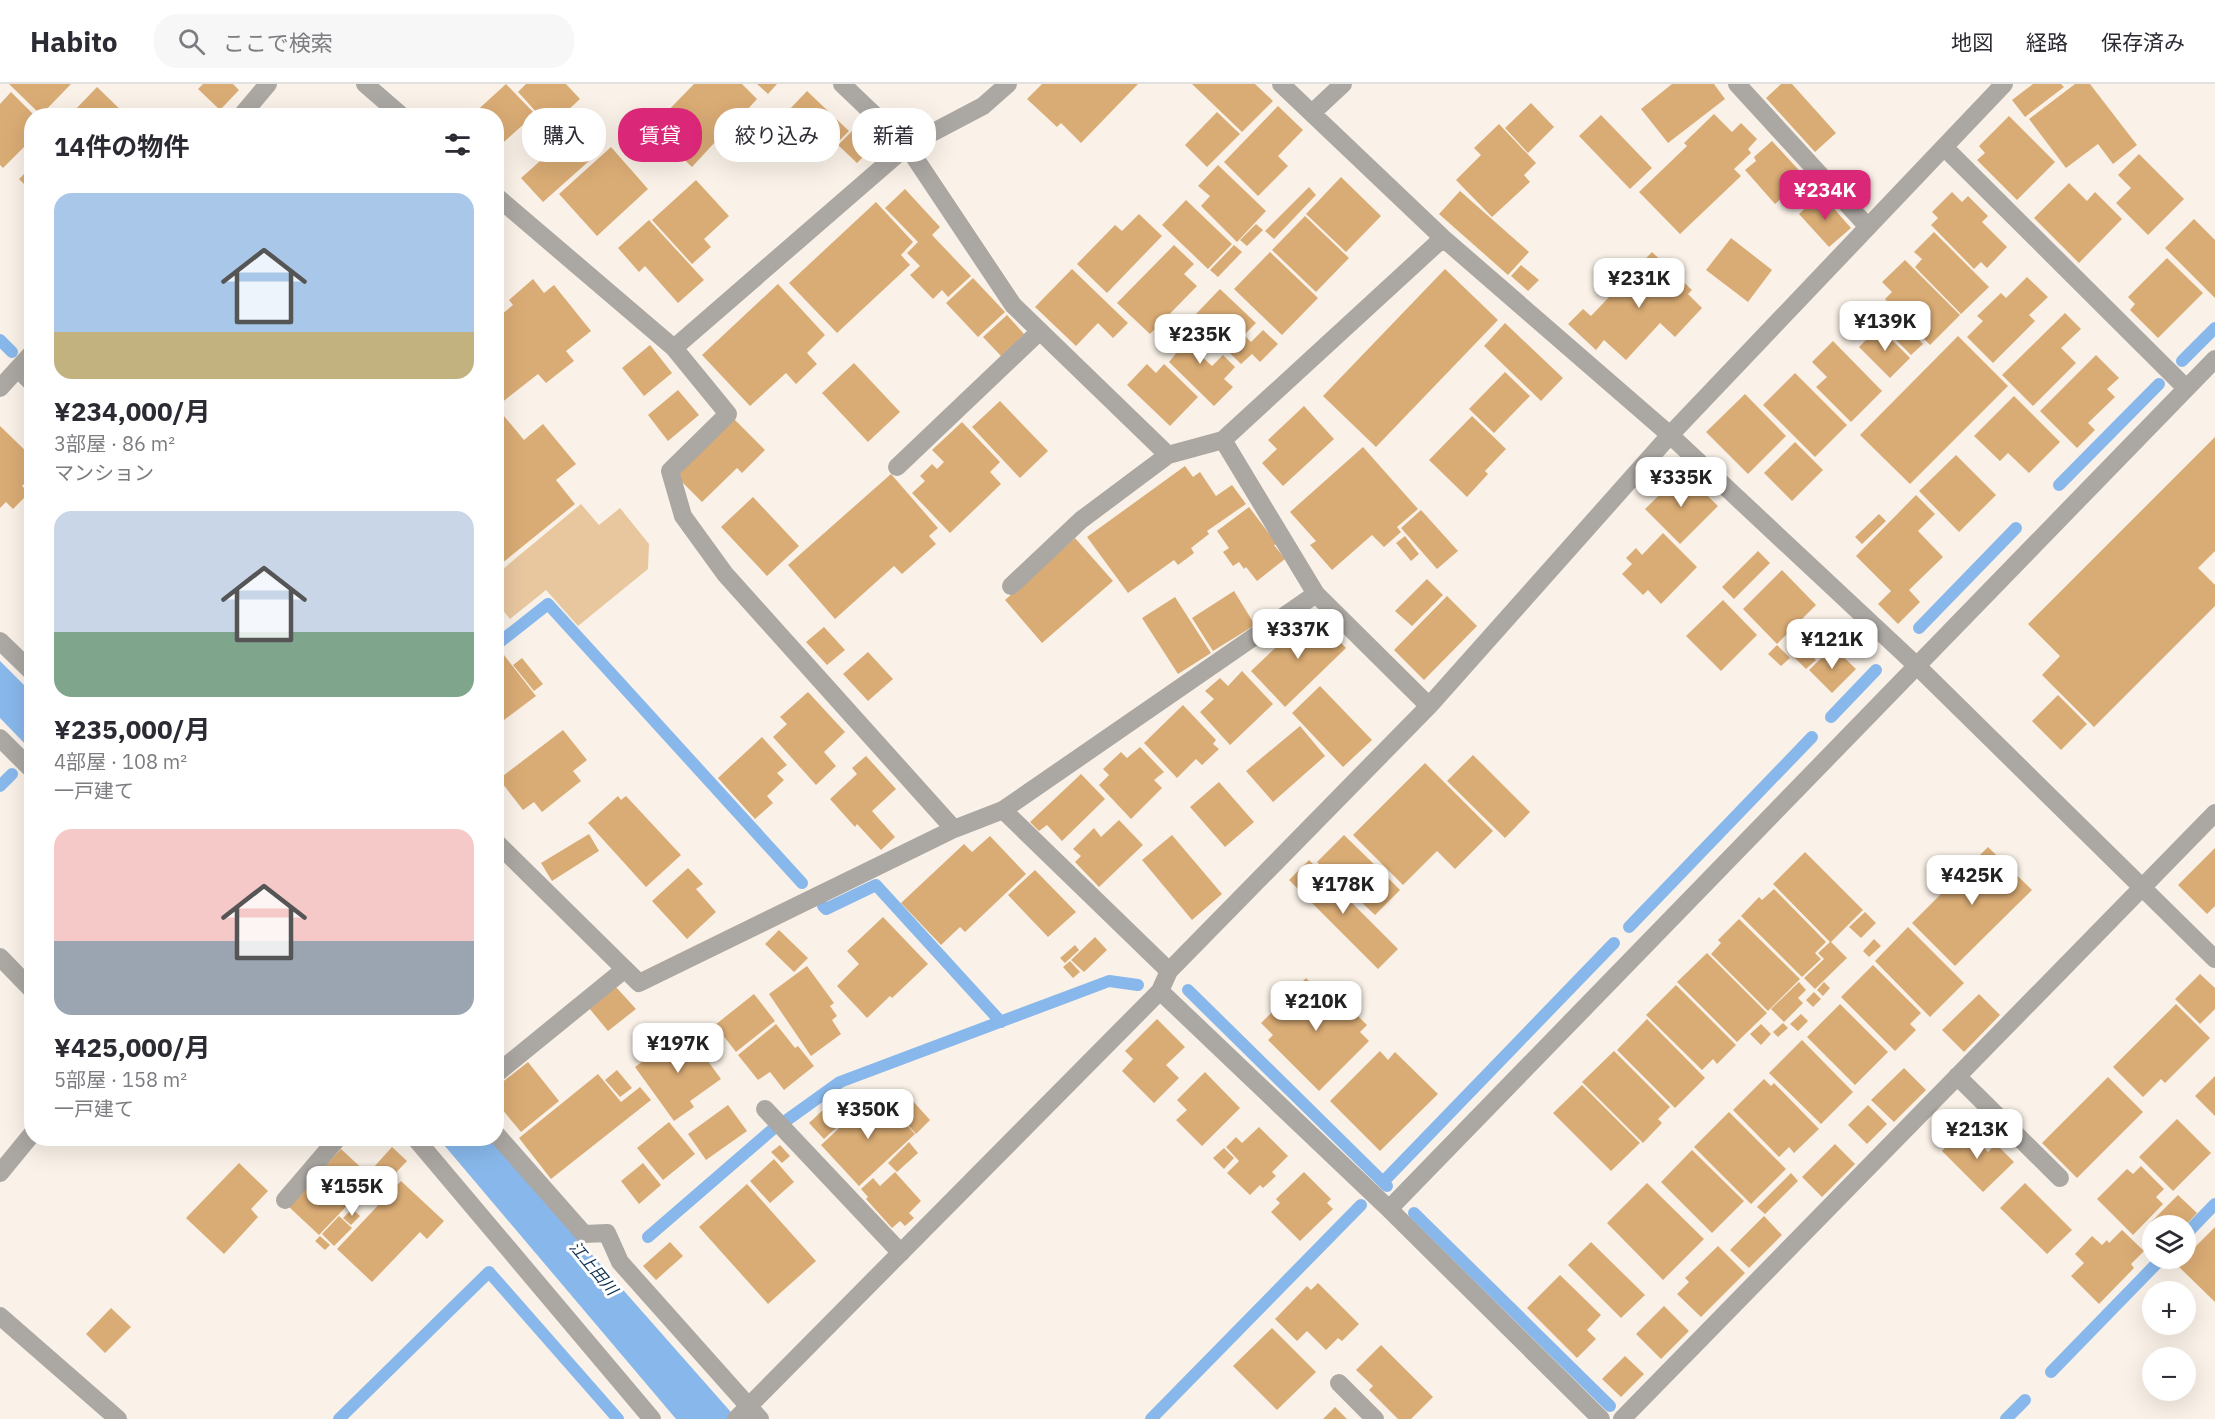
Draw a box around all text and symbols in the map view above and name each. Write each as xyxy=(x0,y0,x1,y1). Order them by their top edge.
search box xyxy=(154,14,574,68)
text: Habito xyxy=(30,23,118,60)
icon: search xyxy=(175,25,208,58)
text: ここで検索 xyxy=(223,28,333,57)
text: 地図 xyxy=(1951,28,1993,56)
text: 経路 xyxy=(2026,28,2068,56)
text: 保存済み xyxy=(2101,28,2185,56)
chip: 購入 xyxy=(522,108,606,162)
chip: 賃貸 xyxy=(618,108,702,162)
chip: 絞り込み xyxy=(714,108,840,162)
chip: 新着 xyxy=(852,108,936,162)
icon: filters xyxy=(441,128,474,161)
text: 14件の物件 xyxy=(54,129,189,163)
pin: ¥234K xyxy=(1783,170,1867,221)
text: ¥234K xyxy=(1794,176,1856,203)
icon: home xyxy=(210,232,318,340)
pin: ¥231K xyxy=(1597,258,1681,309)
text: ¥231K xyxy=(1608,264,1670,291)
pin: ¥139K xyxy=(1843,301,1927,352)
text: ¥139K xyxy=(1854,307,1916,334)
pin: ¥235K xyxy=(1158,314,1242,365)
text: ¥235K xyxy=(1169,320,1231,347)
text: ¥234,000/月 xyxy=(54,394,211,428)
text: 3部屋 · 86 m² xyxy=(54,430,175,457)
pin: ¥335K xyxy=(1639,457,1723,508)
text: マンション xyxy=(54,459,154,486)
text: ¥335K xyxy=(1650,463,1712,490)
icon: home xyxy=(210,550,318,658)
pin: ¥337K xyxy=(1256,609,1340,660)
text: ¥337K xyxy=(1267,615,1329,642)
pin: ¥121K xyxy=(1790,619,1874,670)
text: ¥121K xyxy=(1801,625,1863,652)
text: ¥235,000/月 xyxy=(54,712,211,746)
text: 4部屋 · 108 m² xyxy=(54,748,187,775)
text: 一戸建て xyxy=(54,777,134,804)
pin: ¥425K xyxy=(1930,855,2014,906)
text: ¥425K xyxy=(1941,861,2003,888)
pin: ¥178K xyxy=(1301,864,1385,915)
icon: home xyxy=(210,868,318,976)
text: ¥178K xyxy=(1312,870,1374,897)
pin: ¥210K xyxy=(1274,981,1358,1032)
text: ¥210K xyxy=(1285,987,1347,1014)
pin: ¥197K xyxy=(636,1023,720,1074)
text: ¥197K xyxy=(647,1029,709,1056)
text: ¥425,000/月 xyxy=(54,1030,211,1064)
text: 5部屋 · 158 m² xyxy=(54,1066,187,1093)
pin: ¥350K xyxy=(826,1089,910,1140)
text: 一戸建て xyxy=(54,1095,134,1122)
text: ¥350K xyxy=(837,1095,899,1122)
pin: ¥213K xyxy=(1935,1109,2019,1160)
text: ¥213K xyxy=(1946,1115,2008,1142)
pin: ¥155K xyxy=(310,1166,394,1217)
text: ¥155K xyxy=(321,1172,383,1199)
map controls xyxy=(2142,1215,2196,1401)
button: layers xyxy=(2142,1215,2196,1269)
water label: 江上田川 xyxy=(566,1237,624,1300)
button: + xyxy=(2142,1281,2196,1335)
button: − xyxy=(2142,1347,2196,1401)

